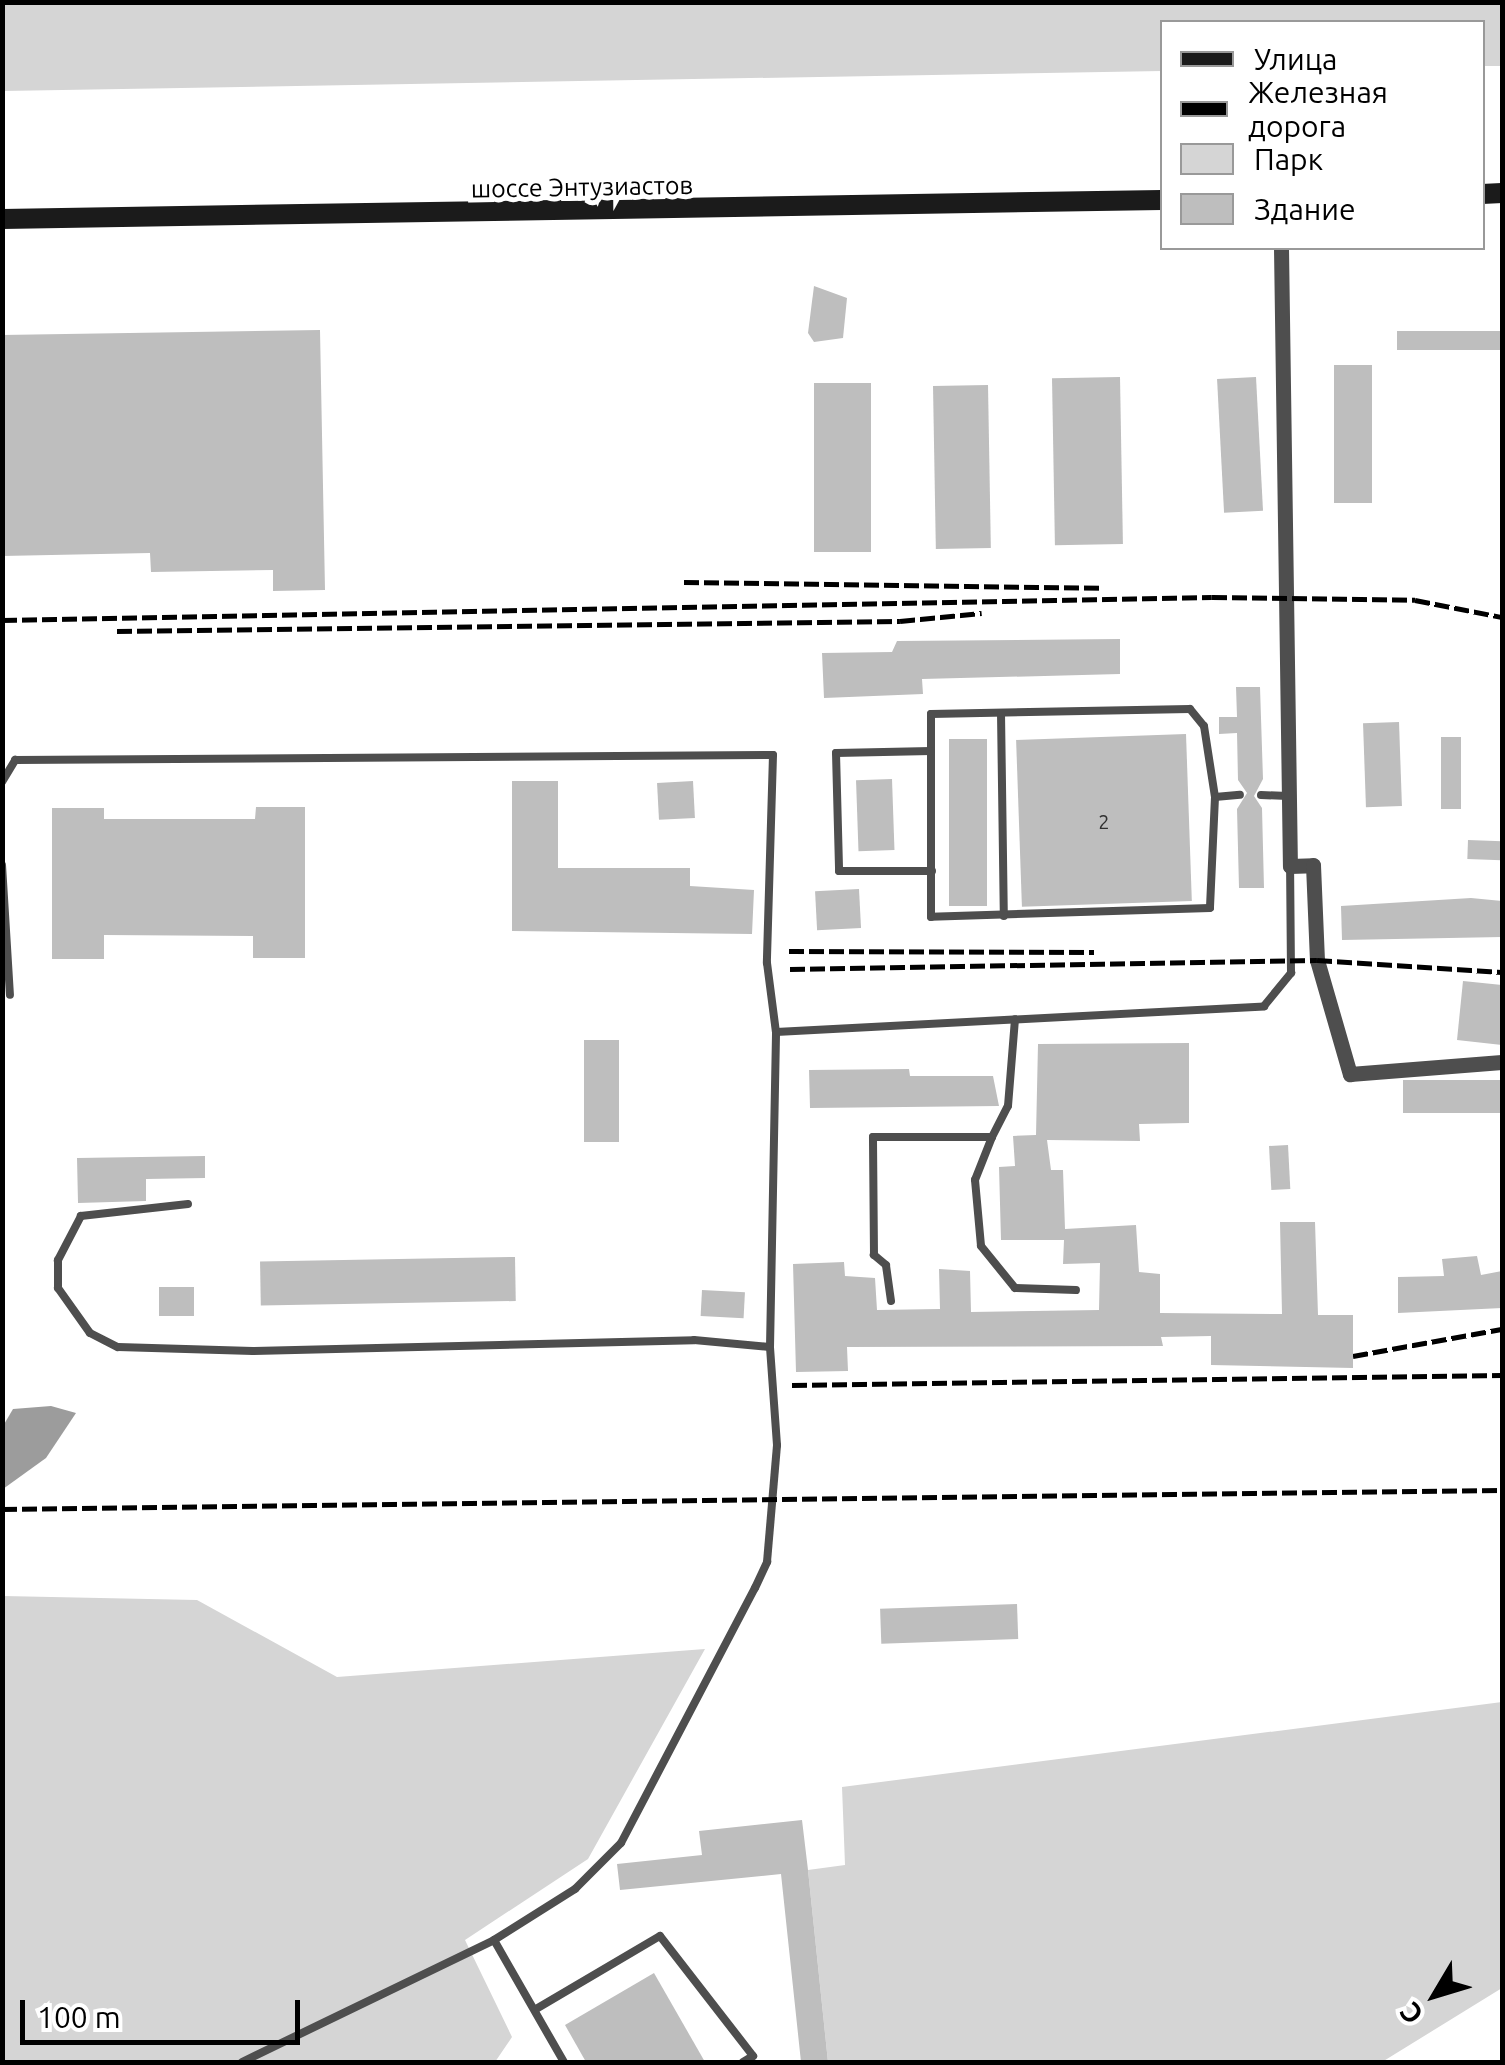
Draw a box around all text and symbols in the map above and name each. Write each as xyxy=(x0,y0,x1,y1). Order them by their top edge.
legend xyxy=(1160,20,1485,250)
text: Улица xyxy=(1254,42,1338,76)
text: Железная дорога xyxy=(1248,75,1388,143)
text: Парк xyxy=(1254,142,1323,176)
street label: шоссе Энтузиастов xyxy=(471,170,693,204)
text: Здание xyxy=(1254,192,1356,226)
house number: 2 xyxy=(1098,809,1110,833)
north arrow xyxy=(1385,1945,1485,2045)
scale bar xyxy=(25,1980,305,2042)
text: С xyxy=(1393,1997,1429,2030)
text: 100 m xyxy=(37,2000,121,2034)

